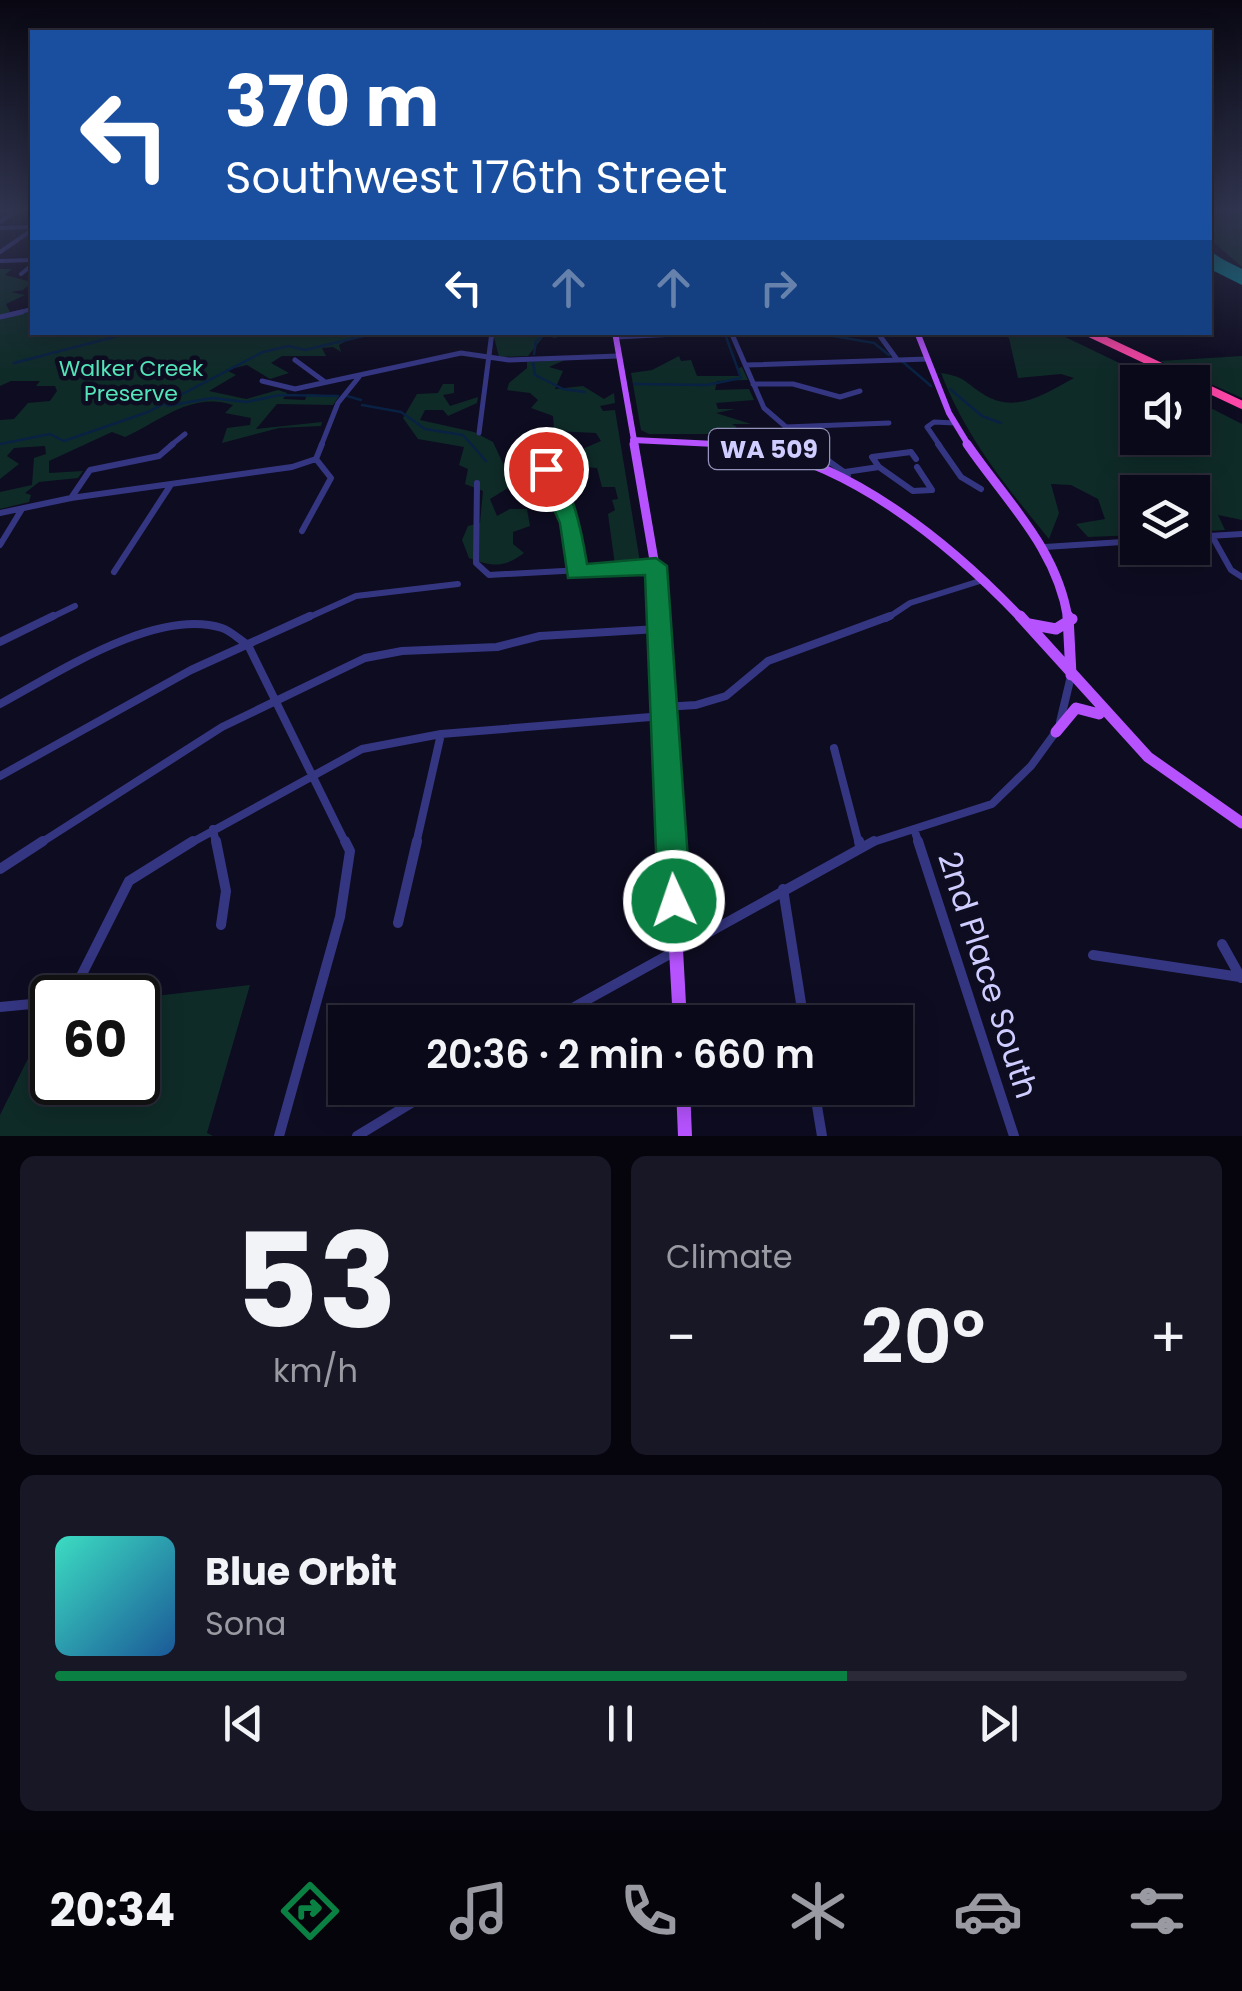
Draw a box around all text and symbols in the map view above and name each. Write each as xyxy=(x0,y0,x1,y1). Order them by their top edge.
text: 370 m xyxy=(225,52,439,151)
icon: left xyxy=(60,70,190,200)
text: Southwest 176th Street xyxy=(225,146,727,209)
icon: left xyxy=(436,260,491,315)
icon: ahead xyxy=(541,260,596,315)
icon: ahead xyxy=(646,260,701,315)
icon: right xyxy=(751,260,806,315)
park label: Walker Creek Preserve xyxy=(59,353,204,409)
map controls xyxy=(1120,365,1210,565)
button: sound xyxy=(1120,365,1210,455)
pin xyxy=(504,427,589,512)
road number: WA 509 xyxy=(709,429,829,469)
icon: arrive xyxy=(519,442,574,497)
button: layers xyxy=(1120,475,1210,565)
street label: 2nd Place South xyxy=(927,846,1050,1104)
position arrow xyxy=(622,849,726,953)
speed limit sign: 60 xyxy=(30,975,160,1105)
text: 20:36 · 2 min · 660 m xyxy=(426,1028,815,1081)
text: 53 xyxy=(234,1190,397,1373)
text: Climate xyxy=(666,1234,793,1279)
text: 20° xyxy=(860,1284,985,1389)
text: − xyxy=(666,1299,696,1376)
text: + xyxy=(1149,1299,1187,1376)
text: km/h xyxy=(273,1348,358,1393)
text: Blue Orbit xyxy=(205,1545,397,1598)
text: Sona xyxy=(205,1601,286,1646)
icon: previous xyxy=(216,1696,271,1751)
icon: pause xyxy=(593,1696,648,1751)
icon: next xyxy=(971,1696,1026,1751)
icon: directions xyxy=(275,1876,345,1946)
icon: music xyxy=(444,1876,514,1946)
icon: phone xyxy=(614,1876,684,1946)
icon: climate xyxy=(783,1876,853,1946)
icon: car xyxy=(953,1876,1023,1946)
icon: filters xyxy=(1122,1876,1192,1946)
text: 20:34 xyxy=(50,1879,175,1942)

